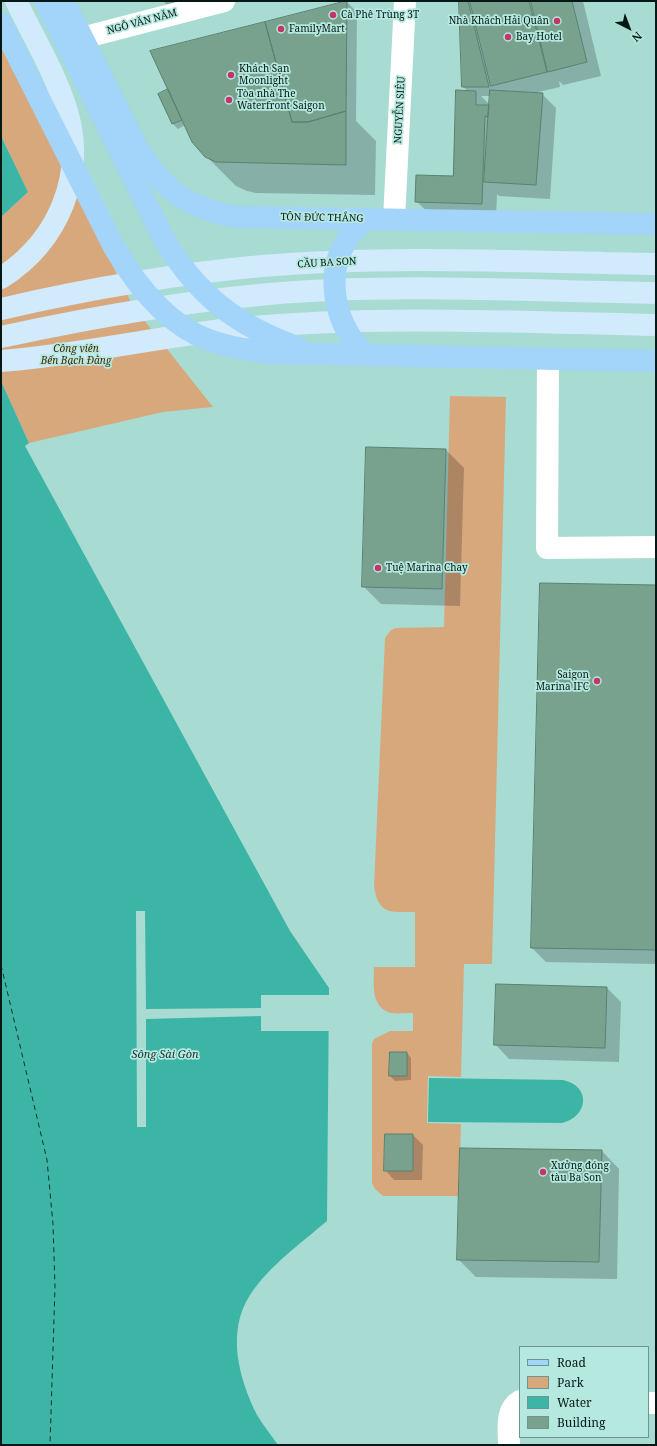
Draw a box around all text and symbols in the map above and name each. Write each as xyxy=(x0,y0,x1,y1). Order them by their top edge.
street label: NGÔ VĂN NĂM xyxy=(106,7,178,37)
north arrow xyxy=(609,8,649,48)
place label: Cà Phê Trùng 3T xyxy=(341,9,419,21)
marker: Cà Phê Trùng 3T xyxy=(328,10,338,20)
place label: Nhà Khách Hải Quân xyxy=(449,15,549,27)
marker: Nhà Khách Hải Quân xyxy=(552,16,562,26)
place label: FamilyMart xyxy=(289,23,345,35)
marker: FamilyMart xyxy=(276,24,286,34)
text: N xyxy=(629,29,646,46)
place label: Bay Hotel xyxy=(516,31,562,43)
marker: Bay Hotel xyxy=(503,32,513,42)
place label: Khách Sạn Moonlight xyxy=(239,63,289,86)
marker: Khách Sạn Moonlight xyxy=(226,70,236,80)
street label: NGUYỄN SIÊU xyxy=(392,76,408,144)
place label: Tòa nhà The Waterfront Saigon xyxy=(237,88,325,112)
marker: Tòa nhà The Waterfront Saigon xyxy=(224,95,234,105)
street label: TÔN ĐỨC THẮNG xyxy=(280,211,364,225)
street label: CẦU BA SON xyxy=(297,255,357,271)
park label: Công viên Bến Bạch Đằng xyxy=(41,343,111,366)
place label: Tuệ Marina Chay xyxy=(386,562,468,574)
marker: Tuệ Marina Chay xyxy=(373,563,383,573)
place label: Saigon Marina IFC xyxy=(536,669,589,692)
marker: Saigon Marina IFC xyxy=(592,676,602,686)
water label: Sông Sài Gòn xyxy=(131,1048,199,1062)
place label: Xưởng đóng tàu Ba Son xyxy=(551,1160,609,1184)
marker: Xưởng đóng tàu Ba Son xyxy=(538,1167,548,1177)
legend xyxy=(519,1346,649,1438)
text: Road xyxy=(557,1354,586,1371)
text: Park xyxy=(557,1374,584,1391)
text: Water xyxy=(557,1394,592,1411)
text: Building xyxy=(557,1414,605,1431)

